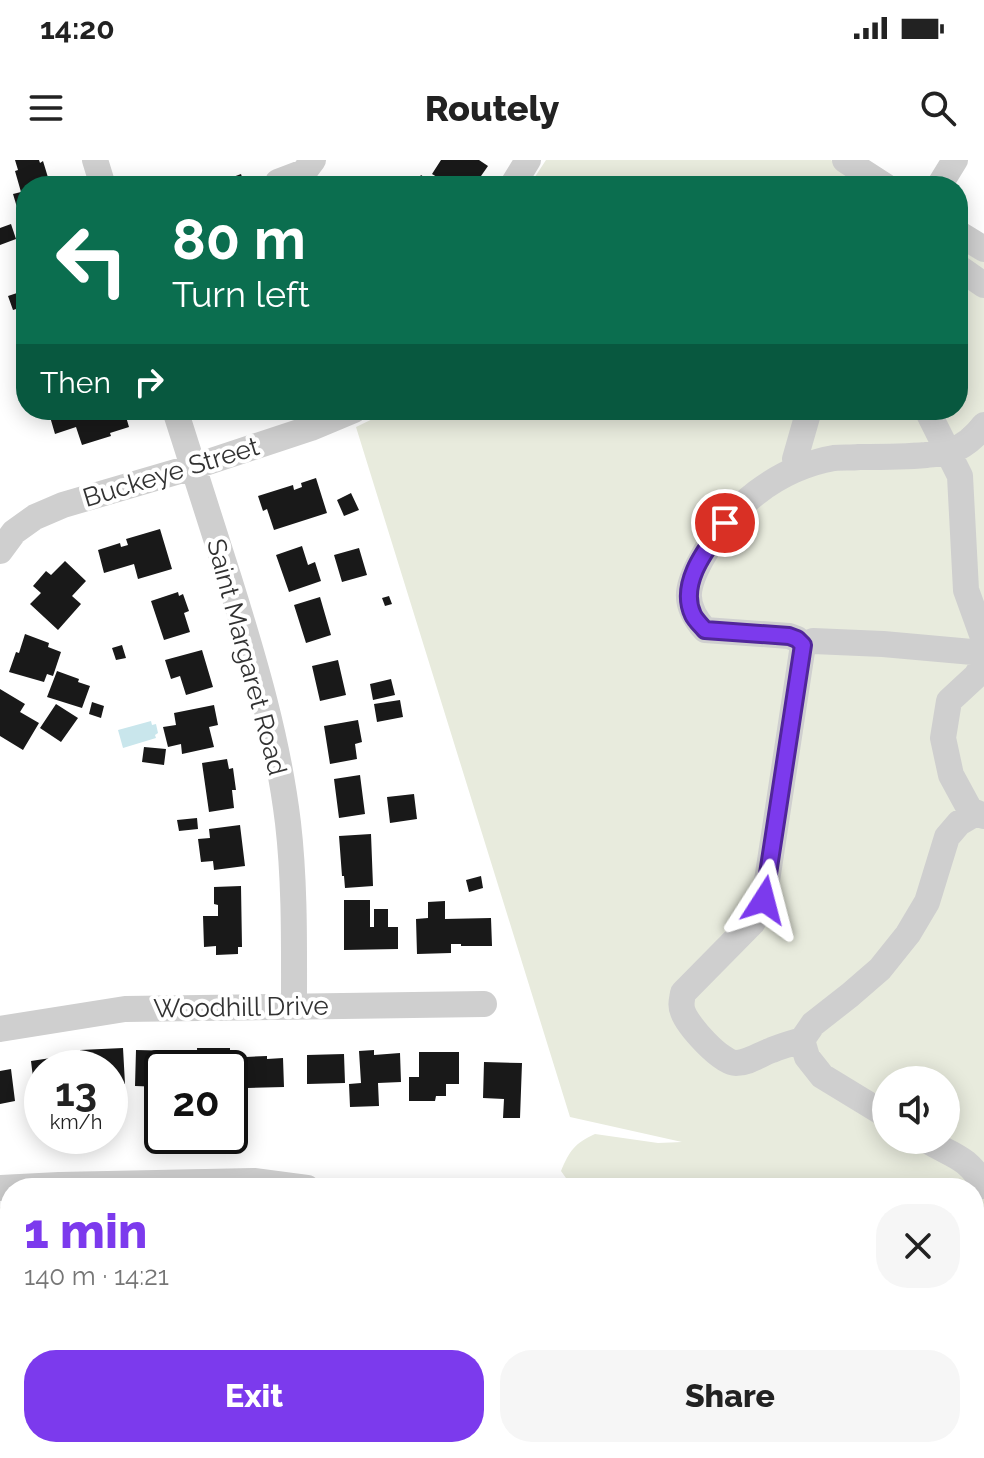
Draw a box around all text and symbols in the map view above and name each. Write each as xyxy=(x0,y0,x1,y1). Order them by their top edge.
text: 14:20 xyxy=(40,11,115,46)
icon: menu xyxy=(24,86,68,130)
icon: search xyxy=(916,86,960,130)
text: Routely xyxy=(425,87,559,129)
text: 80 m xyxy=(172,206,306,272)
icon: left xyxy=(40,208,144,312)
text: Turn left xyxy=(172,273,310,315)
icon: right xyxy=(127,360,171,404)
text: Then xyxy=(40,365,111,400)
street label: Buckeye Street xyxy=(79,431,263,513)
pin xyxy=(691,489,759,557)
icon: arrive xyxy=(703,501,747,545)
street label: Saint Margaret Road xyxy=(201,536,293,778)
position arrow xyxy=(722,858,806,942)
street label: Woodhill Drive xyxy=(153,990,329,1024)
speed limit sign: 20 xyxy=(144,1050,248,1154)
map controls xyxy=(872,1066,960,1154)
button: sound xyxy=(872,1066,960,1154)
text: 13 xyxy=(55,1068,97,1115)
text: km/h xyxy=(50,1110,102,1134)
text: 1 min xyxy=(24,1203,147,1259)
button: close xyxy=(876,1204,960,1288)
text: 140 m · 14:21 xyxy=(24,1261,169,1291)
button: Exit xyxy=(24,1350,484,1442)
button: Share xyxy=(500,1350,960,1442)

